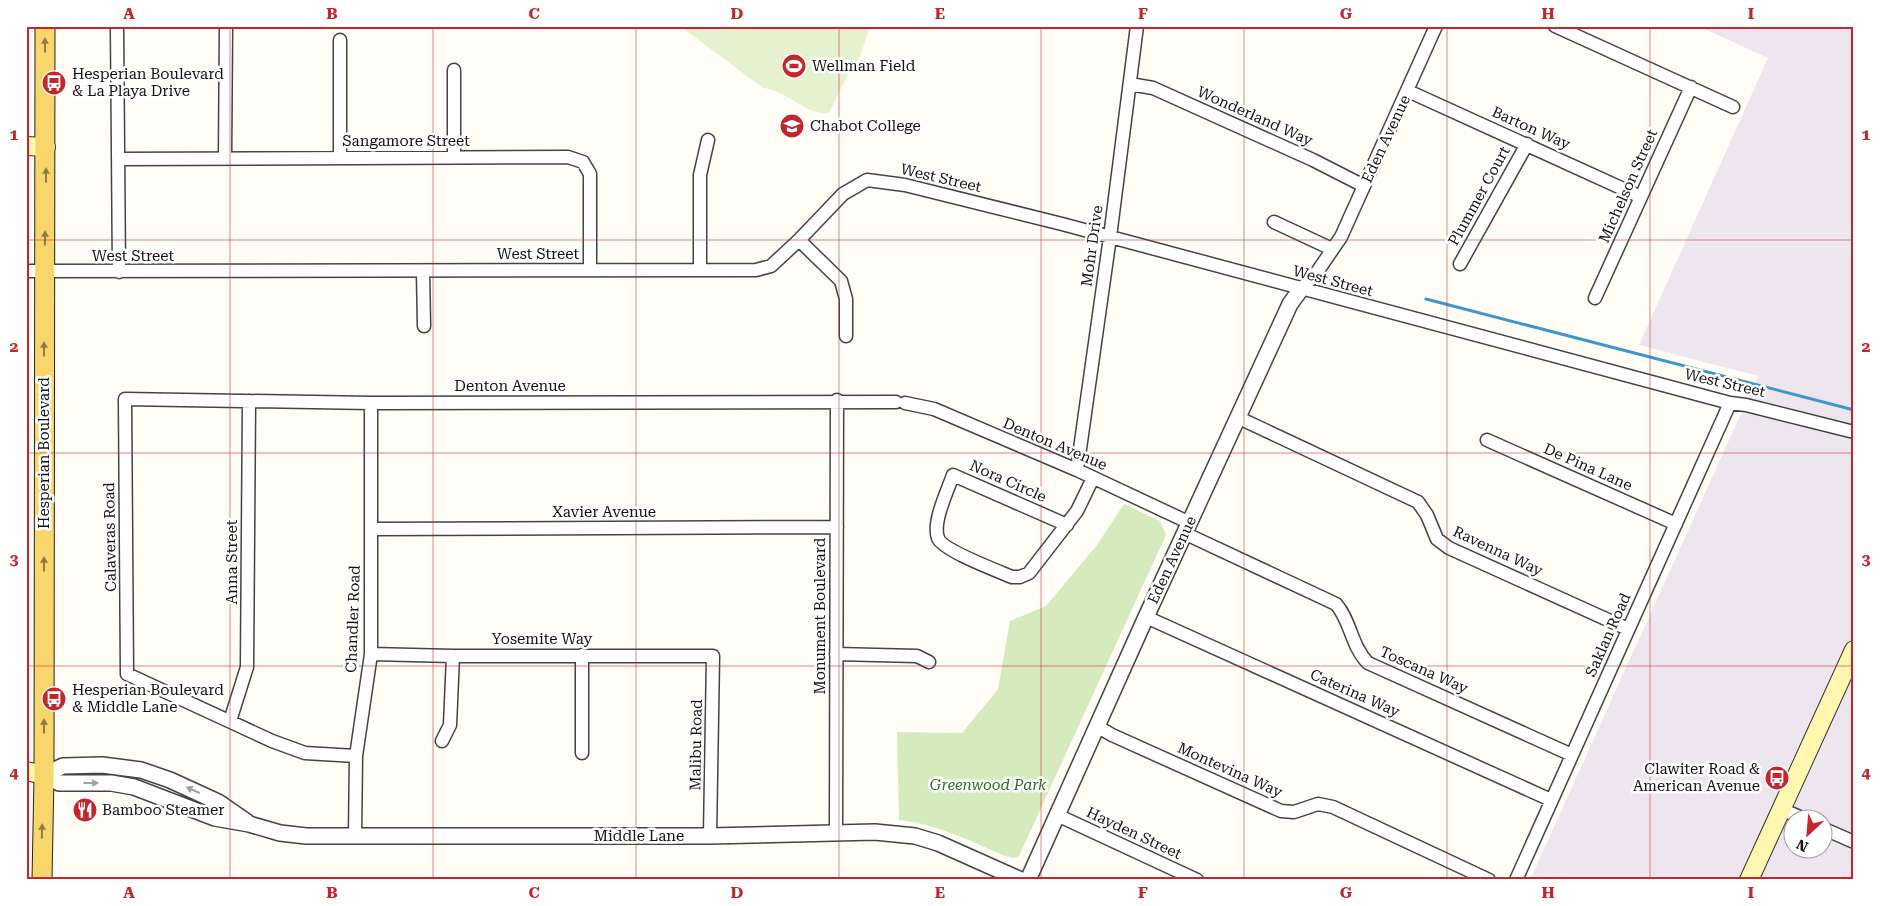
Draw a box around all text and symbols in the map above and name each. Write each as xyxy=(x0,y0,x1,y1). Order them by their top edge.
text: A xyxy=(123,4,135,23)
text: B xyxy=(326,4,338,23)
text: C xyxy=(528,4,540,23)
text: D xyxy=(731,4,744,23)
text: E xyxy=(935,4,945,23)
text: F xyxy=(1138,4,1148,23)
text: G xyxy=(1340,4,1353,23)
text: H xyxy=(1541,4,1555,23)
text: I xyxy=(1748,4,1754,23)
one-way arrow xyxy=(41,37,49,53)
sports icon: Wellman Field xyxy=(781,53,807,79)
place label: Wellman Field xyxy=(812,57,916,75)
place label: Hesperian Boulevard & La Playa Drive xyxy=(72,65,224,100)
bus stop icon: Hesperian Boulevard & La Playa Drive xyxy=(41,70,67,96)
street label: Wonderland Way xyxy=(1194,82,1316,150)
street label: Eden Avenue xyxy=(1358,92,1414,186)
street label: Barton Way xyxy=(1489,103,1573,153)
school or university icon: Chabot College xyxy=(779,113,805,139)
place label: Chabot College xyxy=(810,117,921,135)
text: 1 xyxy=(10,125,19,144)
text: 1 xyxy=(1862,125,1871,144)
street label: Michelson Street xyxy=(1595,126,1661,246)
street label: Sangamore Street xyxy=(342,132,470,150)
street label: Plummer Court xyxy=(1444,143,1514,249)
street label: West Street xyxy=(899,160,984,196)
one-way arrow xyxy=(42,167,50,183)
street label: Mohr Drive xyxy=(1077,204,1107,288)
one-way arrow xyxy=(41,229,49,245)
street label: West Street xyxy=(497,245,580,263)
street label: West Street xyxy=(92,247,175,265)
street label: West Street xyxy=(1291,262,1375,300)
text: 2 xyxy=(10,337,19,356)
text: 2 xyxy=(1862,337,1871,356)
one-way arrow xyxy=(40,341,48,357)
street label: West Street xyxy=(1683,365,1768,401)
street label: Hesperian Boulevard xyxy=(35,377,53,529)
street label: Denton Avenue xyxy=(454,377,566,395)
street label: Denton Avenue xyxy=(1000,414,1110,474)
street label: De Pina Lane xyxy=(1541,439,1635,495)
street label: Nora Circle xyxy=(967,456,1049,506)
street label: Calaveras Road xyxy=(100,482,120,592)
street label: Xavier Avenue xyxy=(552,503,656,521)
street label: Eden Avenue xyxy=(1144,513,1200,607)
street label: Anna Street xyxy=(223,519,241,604)
street label: Ravenna Way xyxy=(1450,522,1546,580)
street label: Monument Boulevard xyxy=(811,537,829,694)
text: 3 xyxy=(10,550,19,569)
text: 3 xyxy=(1862,550,1871,569)
one-way arrow xyxy=(40,556,48,572)
street label: Chandler Road xyxy=(342,565,364,673)
street label: Saklan Road xyxy=(1582,590,1635,680)
street label: Yosemite Way xyxy=(492,630,593,648)
street label: Toscana Way xyxy=(1377,643,1471,698)
street label: Caterina Way xyxy=(1307,665,1403,721)
place label: Hesperian Boulevard & Middle Lane xyxy=(72,681,224,716)
bus stop icon: Hesperian Boulevard & Middle Lane xyxy=(41,686,67,712)
street label: Malibu Road xyxy=(686,699,706,791)
one-way arrow xyxy=(40,718,48,734)
street label: Montevina Way xyxy=(1175,739,1285,801)
place label: Clawiter Road & American Avenue xyxy=(1633,760,1760,795)
text: 4 xyxy=(10,763,19,782)
text: 4 xyxy=(1862,763,1871,782)
bus stop icon: Clawiter Road & American Avenue xyxy=(1764,765,1790,791)
park label: Greenwood Park xyxy=(930,776,1047,794)
one-way arrow xyxy=(83,779,99,787)
one-way arrow xyxy=(186,786,200,794)
restaurant icon: Bamboo Steamer xyxy=(72,797,98,823)
place label: Bamboo Steamer xyxy=(102,801,225,819)
street label: Hayden Street xyxy=(1084,803,1185,863)
north arrow xyxy=(1782,808,1832,858)
one-way arrow xyxy=(39,823,47,839)
street label: Middle Lane xyxy=(594,827,684,845)
text: N xyxy=(1794,836,1811,855)
text: A xyxy=(123,883,135,902)
text: B xyxy=(326,883,338,902)
text: C xyxy=(528,883,540,902)
text: D xyxy=(731,883,744,902)
text: E xyxy=(935,883,945,902)
text: F xyxy=(1138,883,1148,902)
text: G xyxy=(1340,883,1353,902)
text: H xyxy=(1541,883,1555,902)
text: I xyxy=(1748,883,1754,902)

